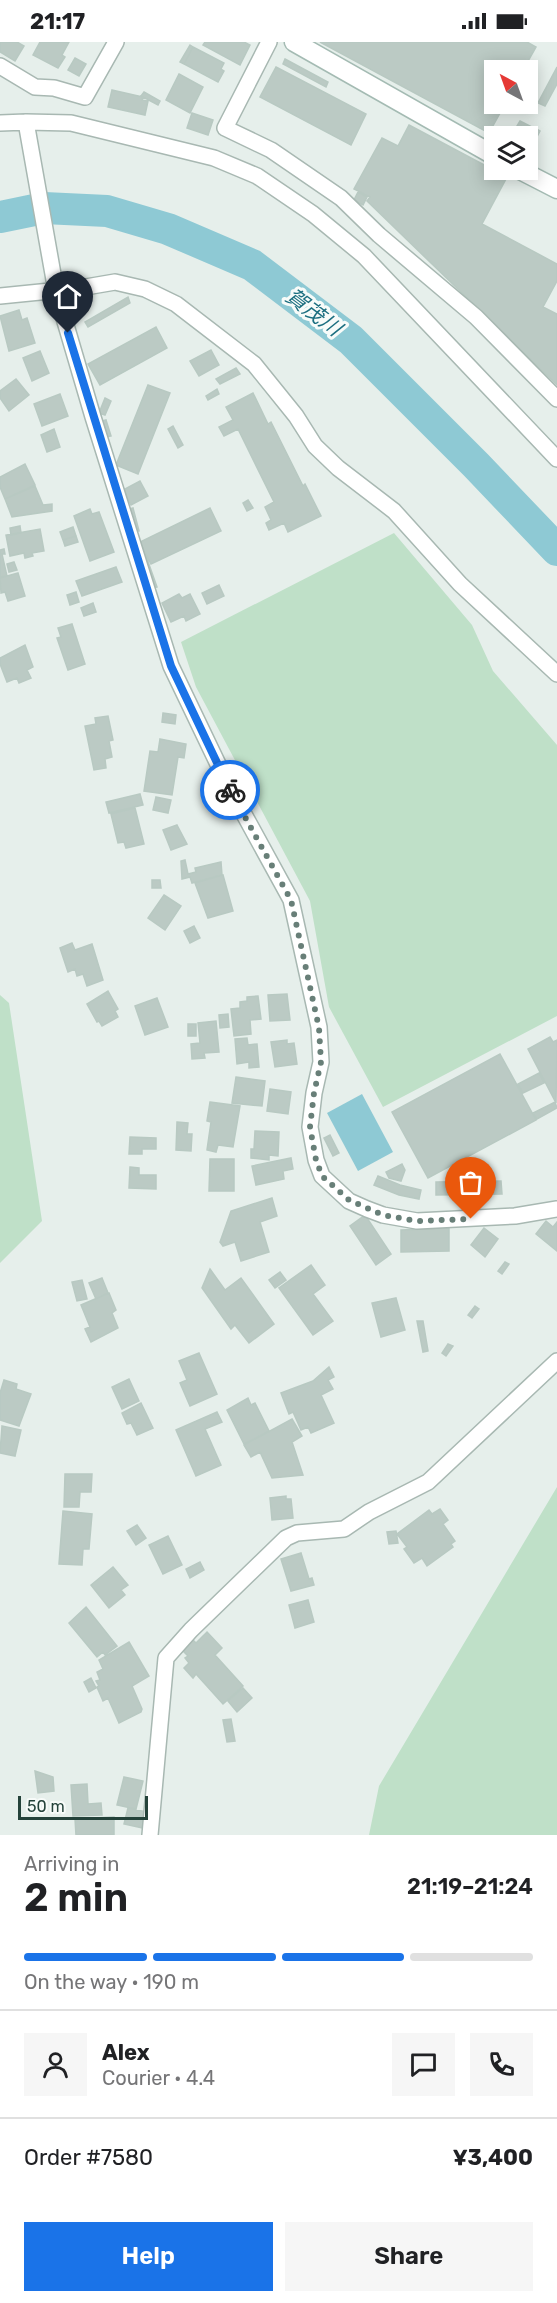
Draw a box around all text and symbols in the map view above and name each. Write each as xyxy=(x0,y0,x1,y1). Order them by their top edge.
text: 21:17 xyxy=(30,8,85,35)
north arrow xyxy=(484,60,538,114)
map controls xyxy=(484,60,538,180)
button: layers xyxy=(484,126,538,180)
pin xyxy=(42,271,93,333)
icon: home xyxy=(51,280,84,313)
water label: 賀茂川 xyxy=(281,283,348,342)
courier xyxy=(200,760,260,820)
icon: bike xyxy=(214,774,247,807)
pin xyxy=(445,1157,496,1219)
icon: bag xyxy=(454,1166,487,1199)
scale bar xyxy=(18,1793,148,1820)
text: 50 m xyxy=(27,1797,65,1816)
text: Arriving in xyxy=(24,1852,119,1876)
text: 21:19–21:24 xyxy=(407,1873,533,1900)
text: 2 min xyxy=(24,1875,128,1921)
text: On the way · 190 m xyxy=(24,1970,199,1994)
button: person xyxy=(24,2033,87,2096)
button: chat xyxy=(392,2033,455,2096)
button: phone xyxy=(470,2033,533,2096)
text: Alex xyxy=(102,2039,150,2066)
text: Courier · 4.4 xyxy=(102,2066,215,2090)
text: Order #7580 xyxy=(24,2144,153,2171)
text: ¥3,400 xyxy=(452,2144,533,2171)
button: Help xyxy=(24,2222,273,2291)
button: Share xyxy=(285,2222,533,2291)

